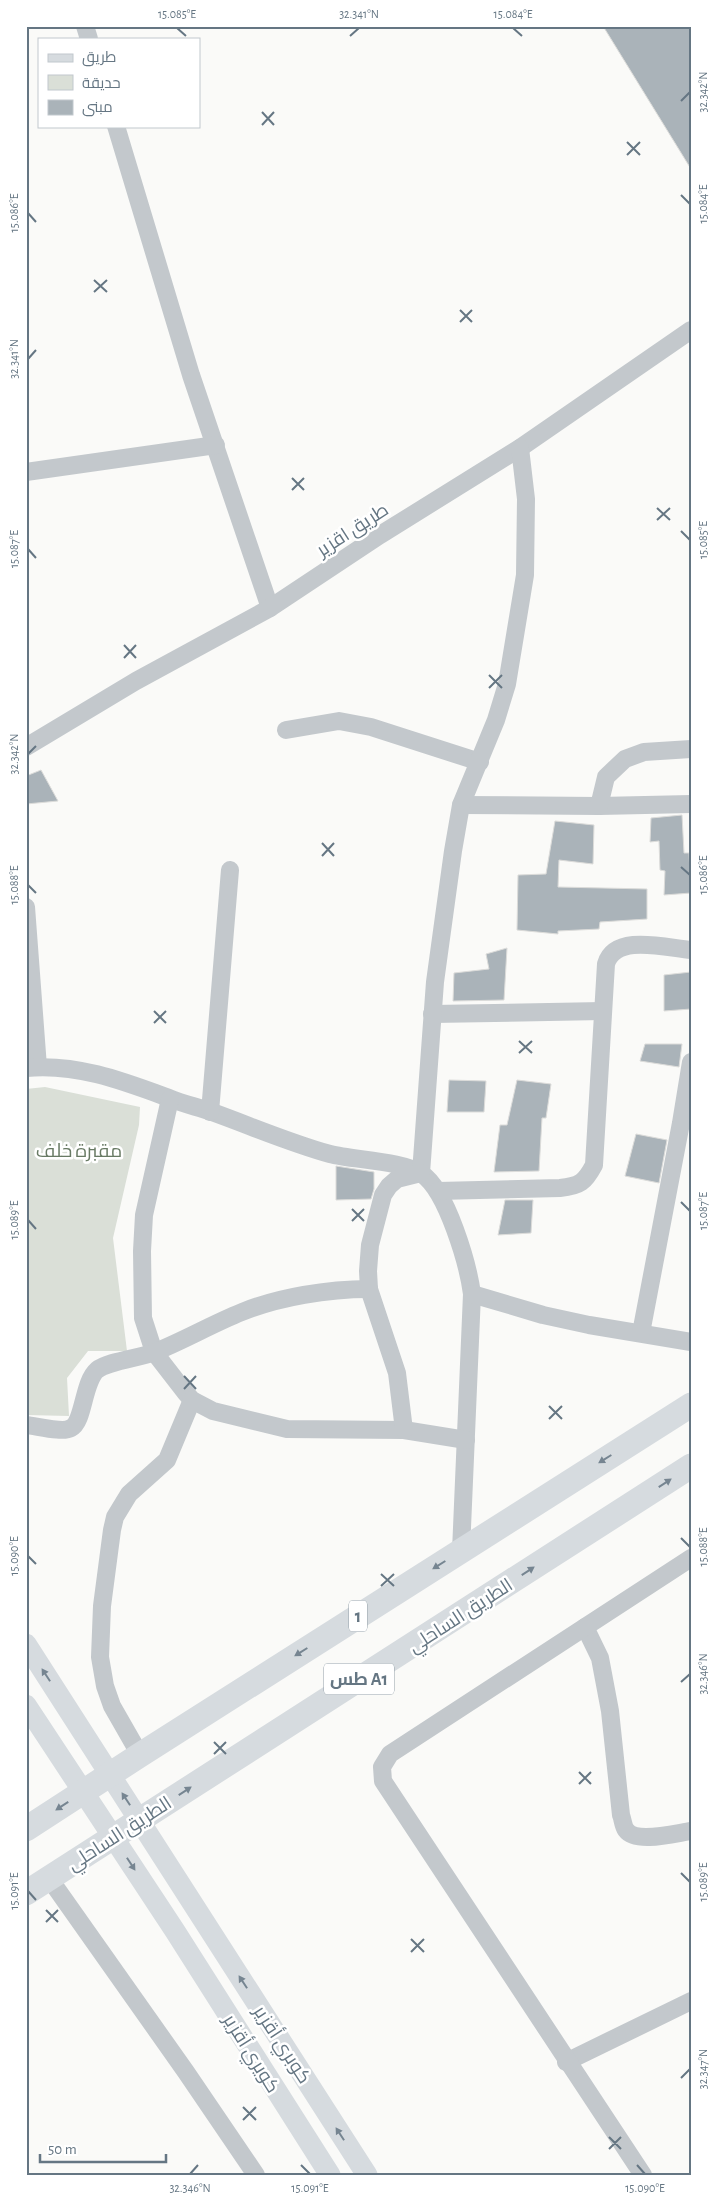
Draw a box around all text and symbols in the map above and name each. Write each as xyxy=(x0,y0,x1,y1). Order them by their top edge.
text: 15.085°E xyxy=(158,8,196,20)
text: 32.341°N xyxy=(339,8,379,20)
text: 15.084°E xyxy=(494,8,533,20)
legend xyxy=(38,38,200,128)
text: طريق xyxy=(82,50,116,67)
text: 32.342°N xyxy=(697,71,709,113)
text: حديقة xyxy=(82,76,121,91)
text: مبنى xyxy=(82,100,113,117)
text: 15.084°E xyxy=(697,184,709,224)
text: 15.086°E xyxy=(8,193,20,232)
text: 32.341°N xyxy=(8,339,20,379)
street label: طريق اقزير xyxy=(313,500,393,563)
text: 15.085°E xyxy=(697,521,709,559)
text: 15.087°E xyxy=(8,530,20,568)
text: 32.342°N xyxy=(8,733,20,775)
text: 15.086°E xyxy=(697,855,709,894)
text: 15.088°E xyxy=(8,865,20,904)
park label: مقبرة خلف xyxy=(36,1142,122,1162)
text: 15.087°E xyxy=(697,1192,709,1230)
text: 15.089°E xyxy=(8,1200,20,1239)
one-way arrow xyxy=(599,1454,612,1464)
one-way arrow xyxy=(658,1478,671,1487)
text: 15.088°E xyxy=(697,1527,709,1566)
text: 15.090°E xyxy=(8,1536,20,1576)
one-way arrow xyxy=(432,1560,445,1570)
one-way arrow xyxy=(522,1566,535,1575)
street label: الطريق الساحلي xyxy=(405,1576,518,1660)
road number: 1 xyxy=(349,1600,367,1632)
one-way arrow xyxy=(295,1648,308,1657)
text: 32.346°N xyxy=(697,1653,709,1695)
road number: طس A1 xyxy=(324,1664,394,1695)
one-way arrow xyxy=(41,1668,51,1681)
one-way arrow xyxy=(179,1786,192,1795)
one-way arrow xyxy=(121,1793,131,1806)
street label: الطريق الساحلي xyxy=(64,1794,177,1878)
one-way arrow xyxy=(55,1801,68,1811)
one-way arrow xyxy=(126,1858,136,1871)
text: 15.089°E xyxy=(697,1862,709,1901)
text: 15.091°E xyxy=(8,1872,20,1910)
one-way arrow xyxy=(239,1975,248,1989)
street label: كوبري أقزير xyxy=(246,2000,316,2089)
street label: كويري أقزير xyxy=(215,2009,285,2098)
text: 32.347°N xyxy=(697,2049,709,2089)
one-way arrow xyxy=(336,2127,345,2140)
scale bar xyxy=(40,2131,166,2163)
text: 50 m xyxy=(48,2142,77,2157)
text: 32.346°N xyxy=(169,2182,211,2194)
text: 15.091°E xyxy=(291,2182,329,2194)
text: 15.090°E xyxy=(625,2182,665,2194)

